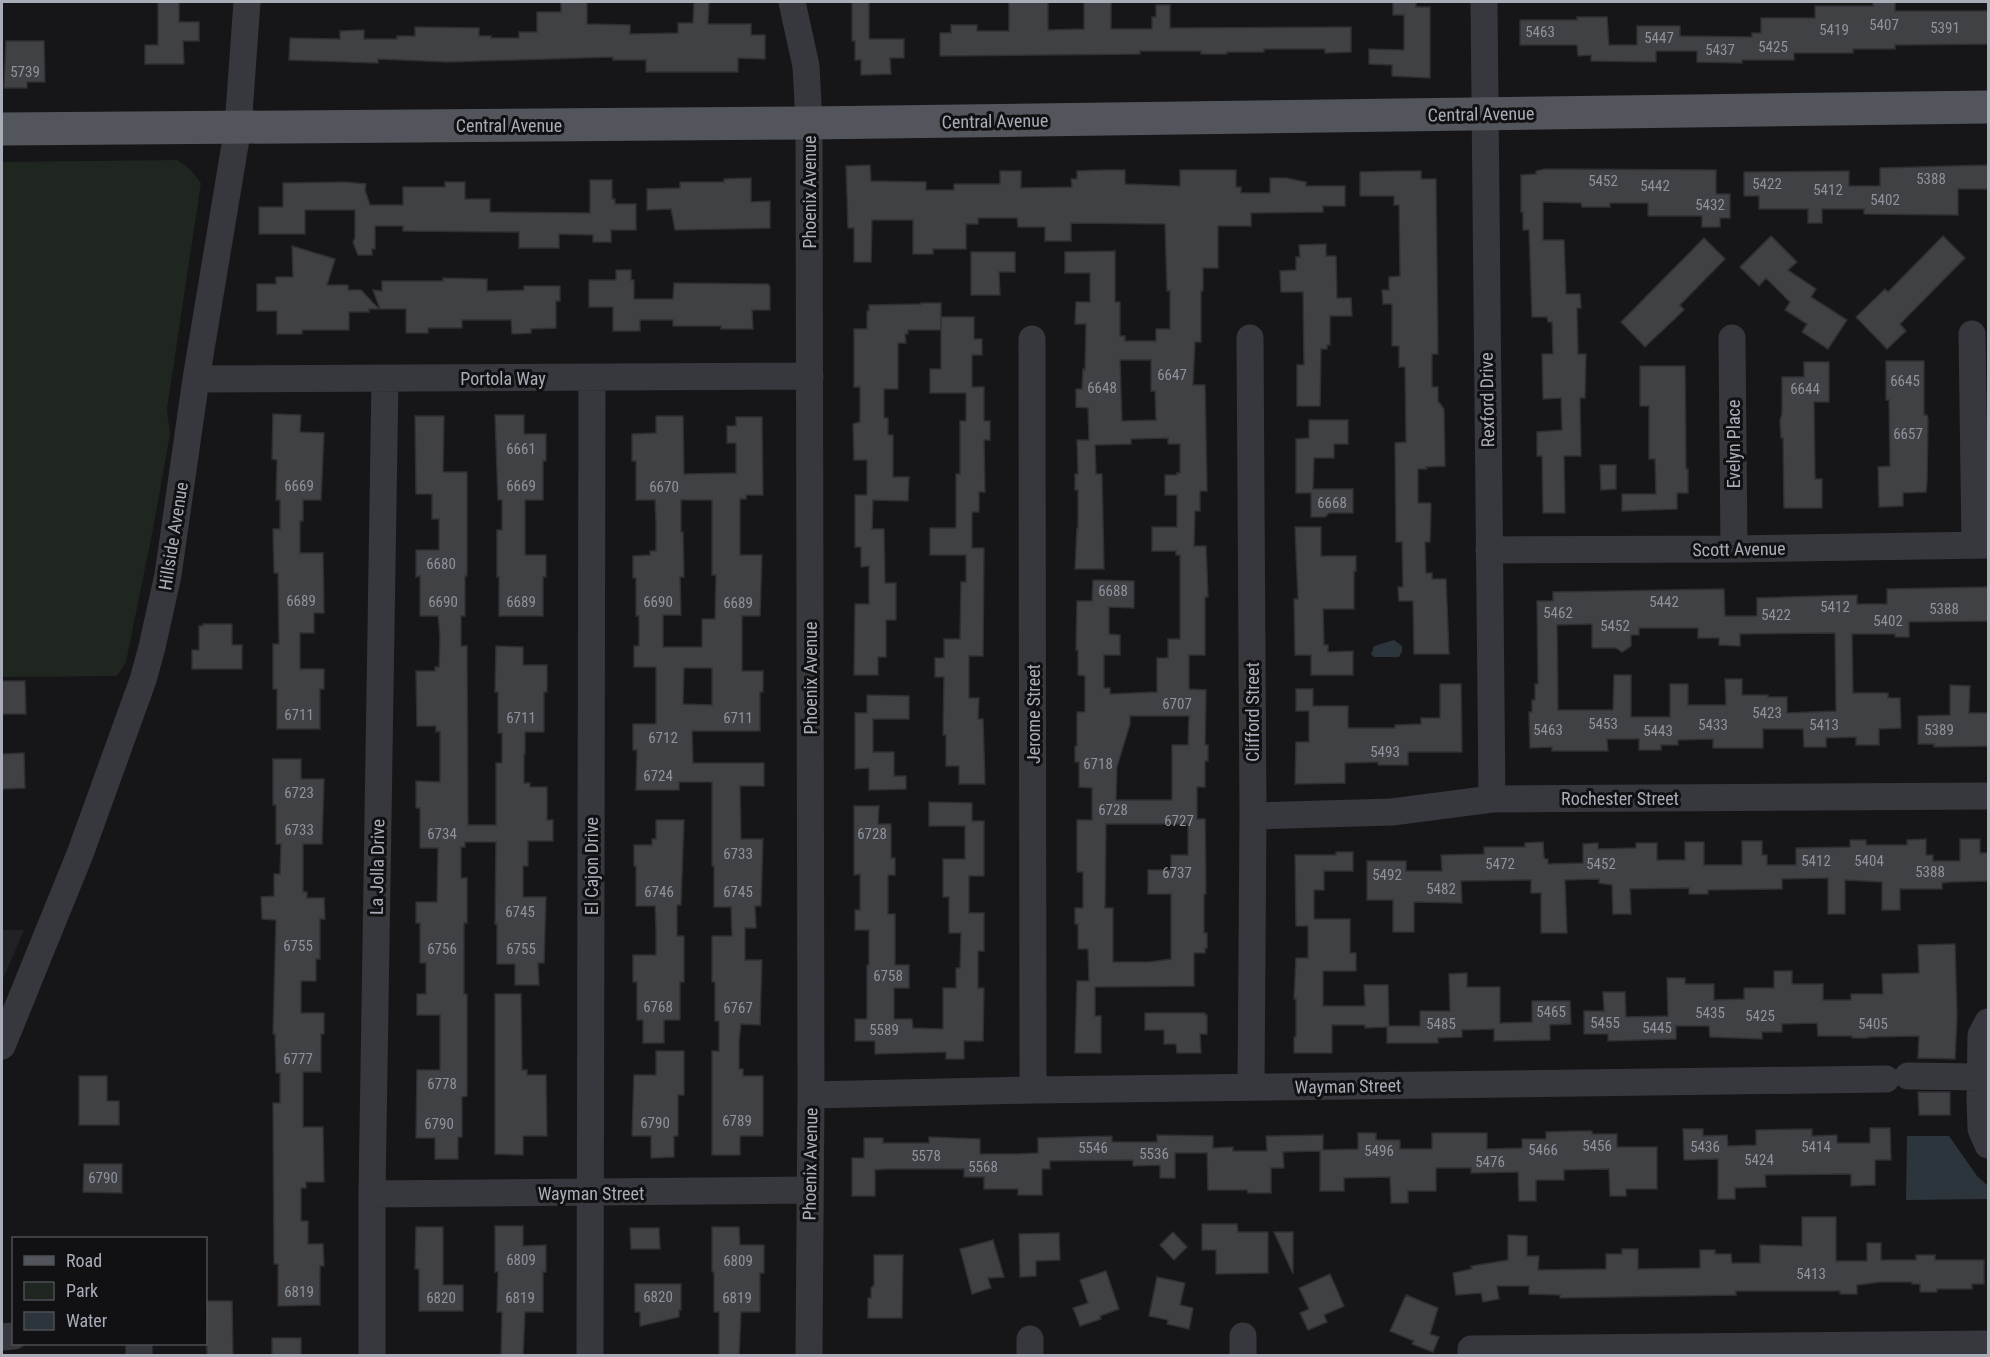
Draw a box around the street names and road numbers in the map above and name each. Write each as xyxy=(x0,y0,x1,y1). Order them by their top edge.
street label: Central Avenue xyxy=(1428,103,1534,125)
street label: Central Avenue xyxy=(942,110,1048,132)
street label: Central Avenue xyxy=(456,115,562,136)
street label: Phoenix Avenue xyxy=(799,136,820,248)
street label: Rexford Drive xyxy=(1476,352,1498,448)
street label: Portola Way xyxy=(460,368,546,389)
street label: Evelyn Place xyxy=(1723,400,1744,488)
street label: Hillside Avenue xyxy=(154,480,192,592)
street label: Scott Avenue xyxy=(1692,538,1786,560)
street label: Phoenix Avenue xyxy=(800,622,821,734)
street label: Clifford Street xyxy=(1242,662,1263,762)
street label: Jerome Street xyxy=(1023,664,1044,764)
street label: Rochester Street xyxy=(1561,788,1679,809)
street label: El Cajon Drive xyxy=(581,817,602,915)
street label: La Jolla Drive xyxy=(366,819,388,915)
street label: Wayman Street xyxy=(1295,1075,1401,1097)
street label: Phoenix Avenue xyxy=(799,1107,821,1221)
street label: Wayman Street xyxy=(538,1183,644,1204)

